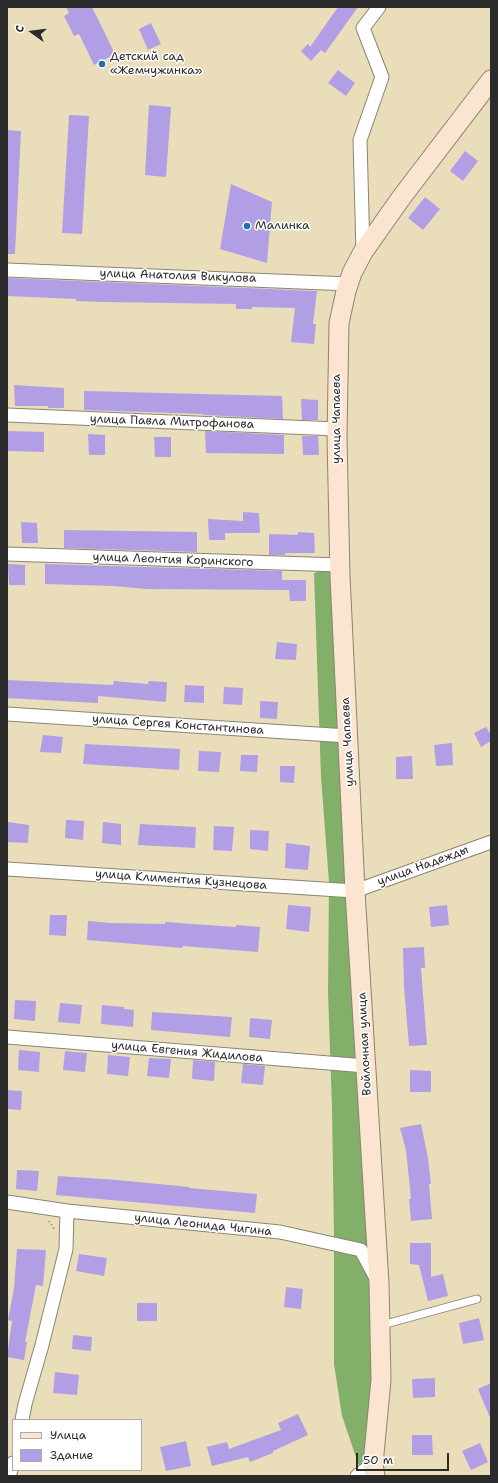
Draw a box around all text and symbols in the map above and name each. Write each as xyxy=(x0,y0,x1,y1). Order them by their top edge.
north arrow xyxy=(12,12,52,52)
text: С xyxy=(12,24,28,34)
place label: Детский сад «Жемчужинка» xyxy=(110,50,202,78)
marker: Детский сад «Жемчужинка» xyxy=(97,59,107,69)
place label: Малинка xyxy=(255,219,309,233)
marker: Малинка xyxy=(242,221,252,231)
street label: улица Анатолия Викулова xyxy=(99,266,257,286)
street label: улица Чапаева xyxy=(330,374,344,464)
street label: улица Павла Митрофанова xyxy=(90,412,254,432)
street label: улица Леонтия Коринского xyxy=(92,550,254,570)
street label: улица Чапаева xyxy=(338,697,358,787)
street label: улица Сергея Константинова xyxy=(92,712,264,738)
street label: улица Надежды xyxy=(375,843,471,889)
street label: улица Климентия Кузнецова xyxy=(95,867,267,893)
street label: Войлочная улица xyxy=(355,992,375,1096)
street label: улица Евгения Жидилова xyxy=(111,1038,263,1066)
street label: улица Леонида Чигина xyxy=(134,1211,272,1239)
legend xyxy=(12,1419,142,1471)
text: Улица xyxy=(50,1427,86,1443)
scale bar xyxy=(358,1445,451,1471)
text: Здание xyxy=(50,1447,93,1463)
text: 50 m xyxy=(363,1452,393,1468)

